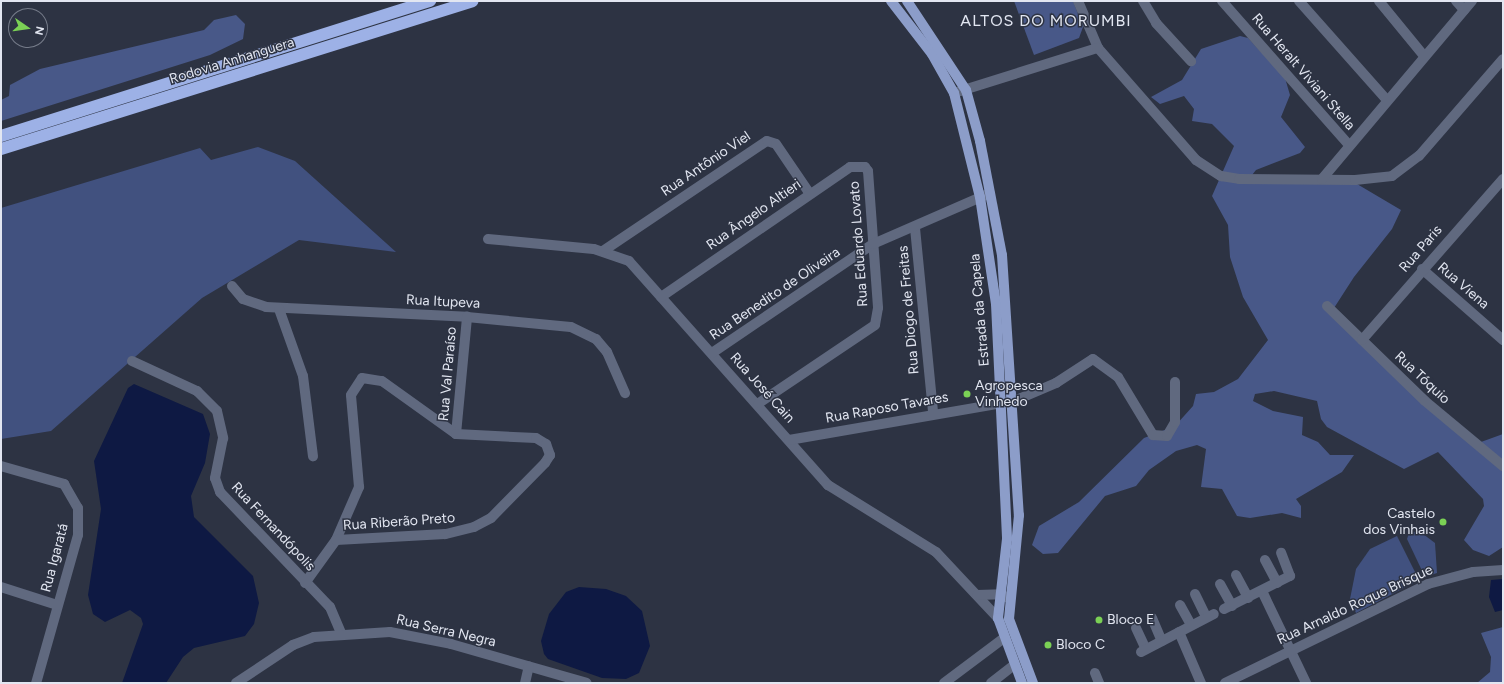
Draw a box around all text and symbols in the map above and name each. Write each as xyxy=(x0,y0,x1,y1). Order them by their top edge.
north arrow xyxy=(8,8,48,48)
street label: Rua Heralt Viviani Stella xyxy=(1248,10,1358,134)
district label: ALTOS DO MORUMBI xyxy=(960,11,1132,31)
text: N xyxy=(32,25,46,36)
street label: Rodovia Anhanguera xyxy=(168,34,296,88)
street label: Rua Antônio Viel xyxy=(658,128,754,200)
street label: Rua Ângelo Altieri xyxy=(703,176,805,254)
street label: Rua Eduardo Lovato xyxy=(846,181,872,307)
street label: Rua Paris xyxy=(1396,222,1446,276)
street label: Rua Benedito de Oliveira xyxy=(707,244,843,344)
street label: Rua Diogo de Freitas xyxy=(895,245,923,375)
street label: Estrada da Capela xyxy=(967,253,993,367)
street label: Rua Viena xyxy=(1434,259,1492,313)
street label: Rua Itupeva xyxy=(406,292,480,312)
street label: Rua Val Paraíso xyxy=(435,326,461,422)
street label: Rua Tóquio xyxy=(1391,348,1453,408)
street label: Rua José Cain xyxy=(726,350,798,426)
place label: Agropesca Vinhedo xyxy=(975,378,1043,410)
street label: Rua Raposo Tavares xyxy=(824,389,950,427)
marker: Agropesca Vinhedo xyxy=(962,389,972,399)
street label: Rua Fernandópolis xyxy=(228,479,318,575)
place label: Castelo dos Vinhais xyxy=(1363,506,1435,538)
street label: Rua Riberão Preto xyxy=(342,510,456,534)
marker: Castelo dos Vinhais xyxy=(1438,517,1448,527)
street label: Rua Igaratá xyxy=(38,522,72,594)
street label: Rua Arnaldo Roque Brisque xyxy=(1275,562,1435,648)
street label: Rua Serra Negra xyxy=(394,611,498,651)
place label: Bloco E xyxy=(1107,612,1154,628)
marker: Bloco E xyxy=(1094,615,1104,625)
place label: Bloco C xyxy=(1056,637,1105,653)
marker: Bloco C xyxy=(1043,640,1053,650)

